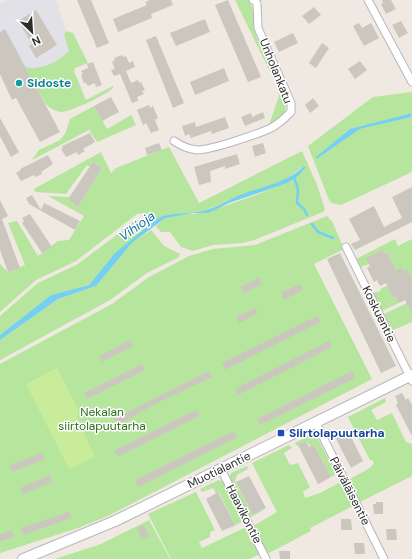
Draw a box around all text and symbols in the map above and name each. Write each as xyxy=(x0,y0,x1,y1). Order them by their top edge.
north arrow xyxy=(12,12,52,52)
text: N xyxy=(30,33,43,49)
street label: Unholankatu xyxy=(256,36,296,106)
place label: Sidoste xyxy=(27,75,71,91)
marker: Sidoste xyxy=(14,78,24,88)
water label: Vihioja xyxy=(116,207,158,245)
street label: Koskuentie xyxy=(358,283,400,345)
park label: Nekalan siirtolapuutarha xyxy=(58,404,146,434)
place label: Siirtolapuutarha xyxy=(289,425,385,441)
marker: Siirtolapuutarha xyxy=(276,428,286,438)
street label: Muotialantie xyxy=(185,448,253,492)
street label: Päiväläisentie xyxy=(326,454,374,528)
street label: Haavikontie xyxy=(222,482,266,546)

